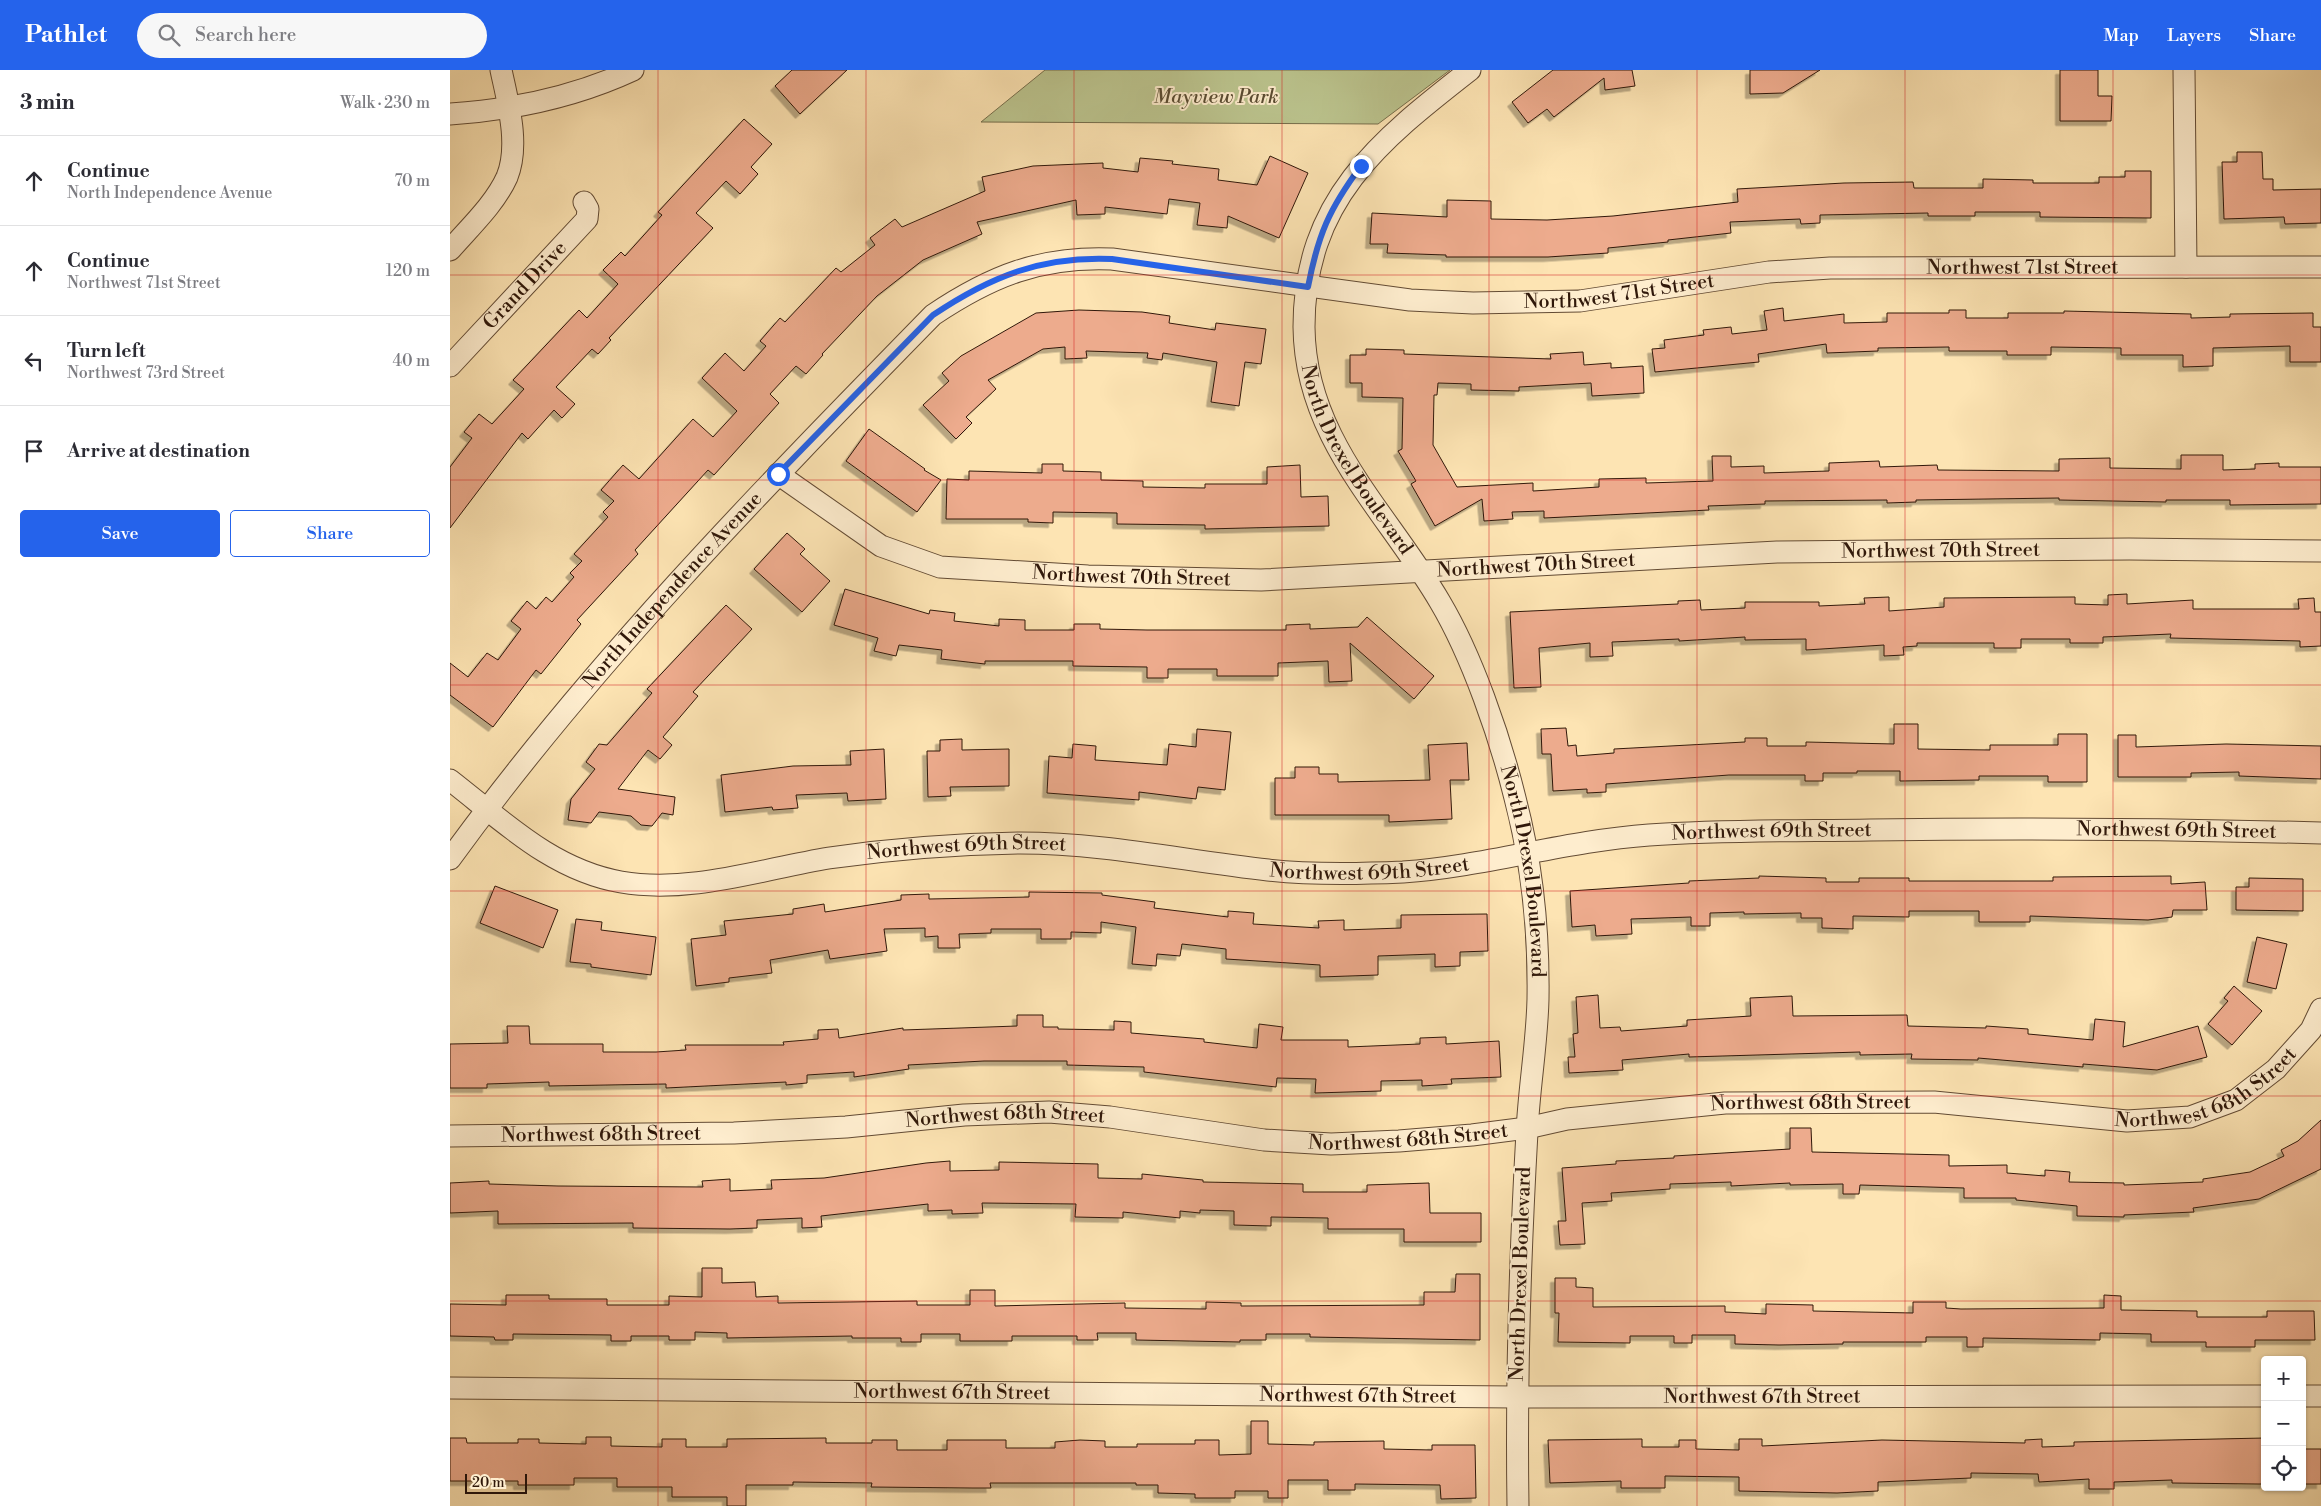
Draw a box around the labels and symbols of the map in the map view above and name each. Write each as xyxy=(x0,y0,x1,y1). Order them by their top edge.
park label: Mayview Park xyxy=(1153,85,1279,110)
route end xyxy=(1350,155,1373,178)
street label: Grand Drive xyxy=(478,236,572,335)
street label: Northwest 71st Street xyxy=(1926,255,2118,280)
street label: Northwest 71st Street xyxy=(1523,268,1716,315)
street label: North Drexel Boulevard xyxy=(1295,362,1418,560)
route start xyxy=(767,463,790,486)
street label: North Independence Avenue xyxy=(577,487,768,694)
street label: Northwest 70th Street xyxy=(1841,537,2040,564)
street label: Northwest 70th Street xyxy=(1436,547,1636,583)
street label: Northwest 70th Street xyxy=(1031,560,1231,592)
street label: North Drexel Boulevard xyxy=(1494,762,1551,978)
street label: Northwest 69th Street xyxy=(1671,817,1872,846)
street label: Northwest 69th Street xyxy=(2076,817,2277,844)
street label: Northwest 69th Street xyxy=(865,830,1067,866)
street label: Northwest 69th Street xyxy=(1268,852,1471,886)
street label: Northwest 68th Street xyxy=(2113,1042,2302,1134)
street label: Northwest 68th Street xyxy=(1709,1090,1911,1117)
street label: Northwest 68th Street xyxy=(904,1099,1106,1133)
street label: Northwest 68th Street xyxy=(1307,1118,1509,1157)
street label: Northwest 68th Street xyxy=(501,1121,701,1148)
street label: North Drexel Boulevard xyxy=(1505,1166,1537,1382)
street label: Northwest 67th Street xyxy=(853,1379,1051,1406)
street label: Northwest 67th Street xyxy=(1259,1382,1457,1409)
street label: Northwest 67th Street xyxy=(1663,1384,1861,1409)
scale bar xyxy=(465,1471,528,1494)

